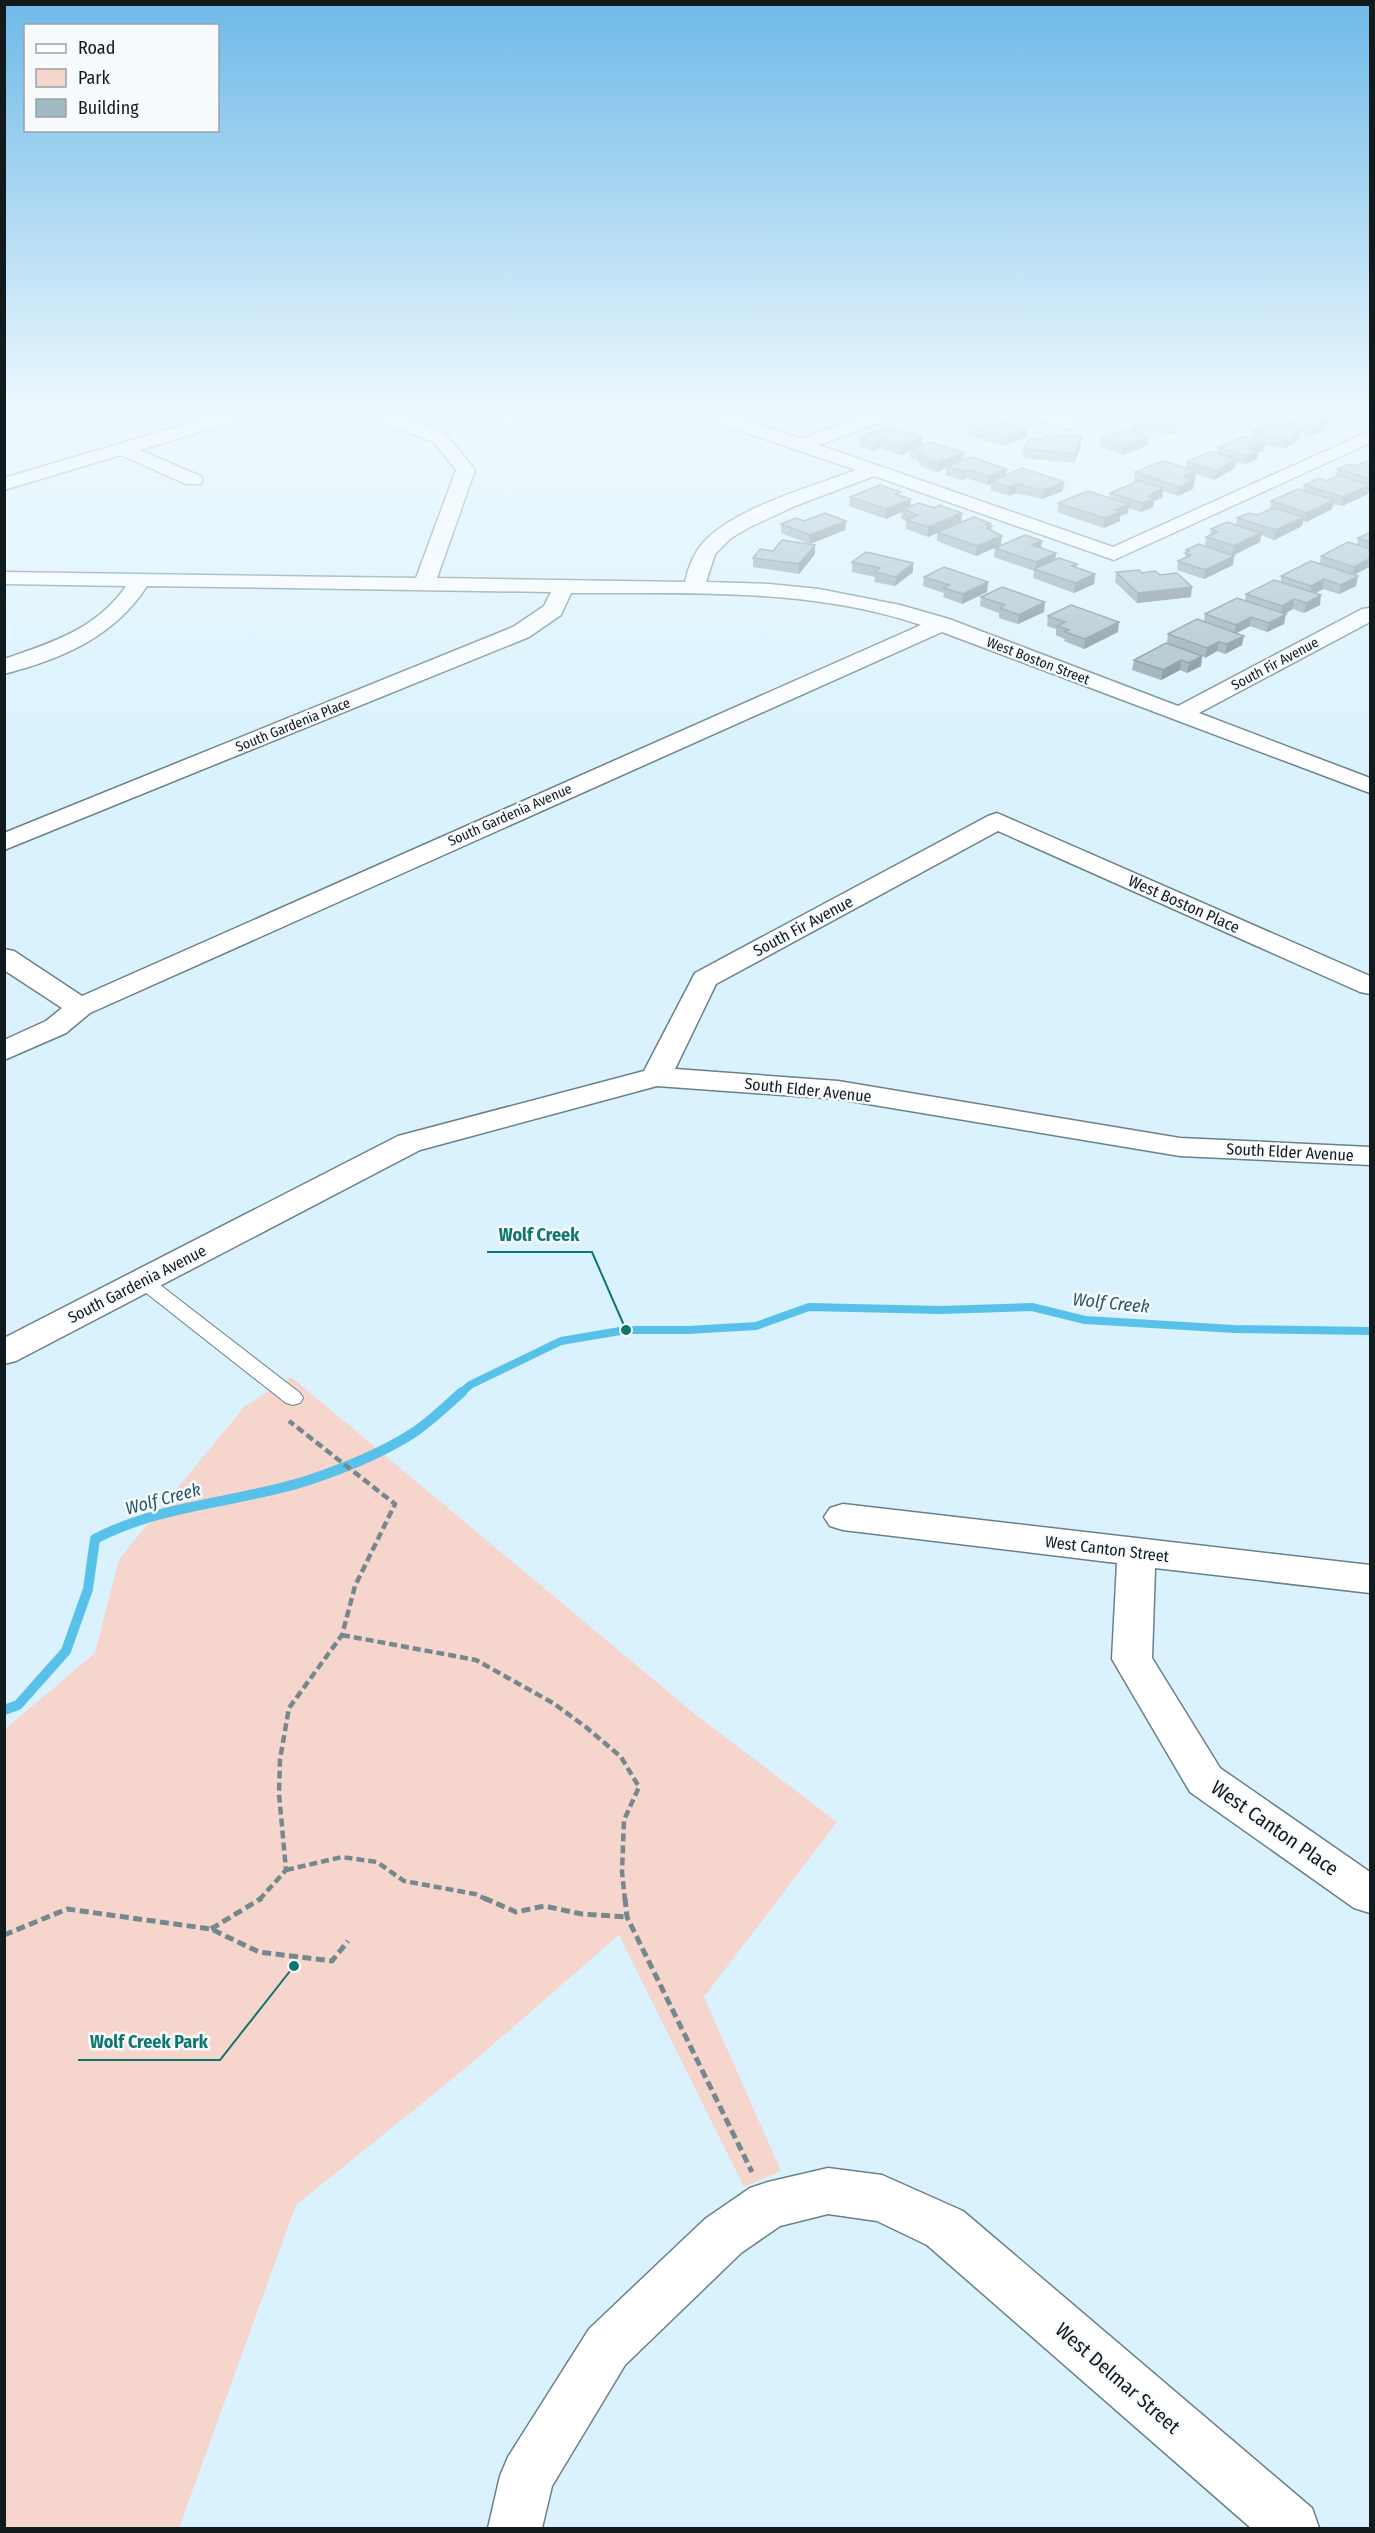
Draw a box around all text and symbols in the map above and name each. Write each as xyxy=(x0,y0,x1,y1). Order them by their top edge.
legend xyxy=(24,24,219,132)
text: Road xyxy=(78,37,115,59)
text: Park xyxy=(78,67,111,89)
text: Building xyxy=(78,97,139,119)
street label: West Boston Street xyxy=(984,634,1092,689)
street label: South Fir Avenue xyxy=(1228,634,1322,694)
street label: South Gardenia Place xyxy=(233,694,353,756)
street label: South Gardenia Avenue xyxy=(445,780,575,850)
street label: West Boston Place xyxy=(1125,871,1243,937)
street label: South Fir Avenue xyxy=(750,892,856,960)
street label: South Elder Avenue xyxy=(744,1074,873,1106)
street label: South Elder Avenue xyxy=(1226,1139,1354,1165)
callout: Wolf Creek xyxy=(487,1216,592,1252)
text: Wolf Creek xyxy=(499,1224,580,1246)
street label: South Gardenia Avenue xyxy=(65,1241,210,1327)
water label: Wolf Creek xyxy=(1071,1288,1151,1318)
water label: Wolf Creek xyxy=(123,1478,203,1520)
street label: West Canton Street xyxy=(1044,1532,1171,1566)
street label: West Canton Place xyxy=(1207,1775,1343,1881)
callout: Wolf Creek Park xyxy=(78,2024,220,2060)
text: Wolf Creek Park xyxy=(90,2031,209,2053)
street label: West Delmar Street xyxy=(1051,2317,1186,2439)

